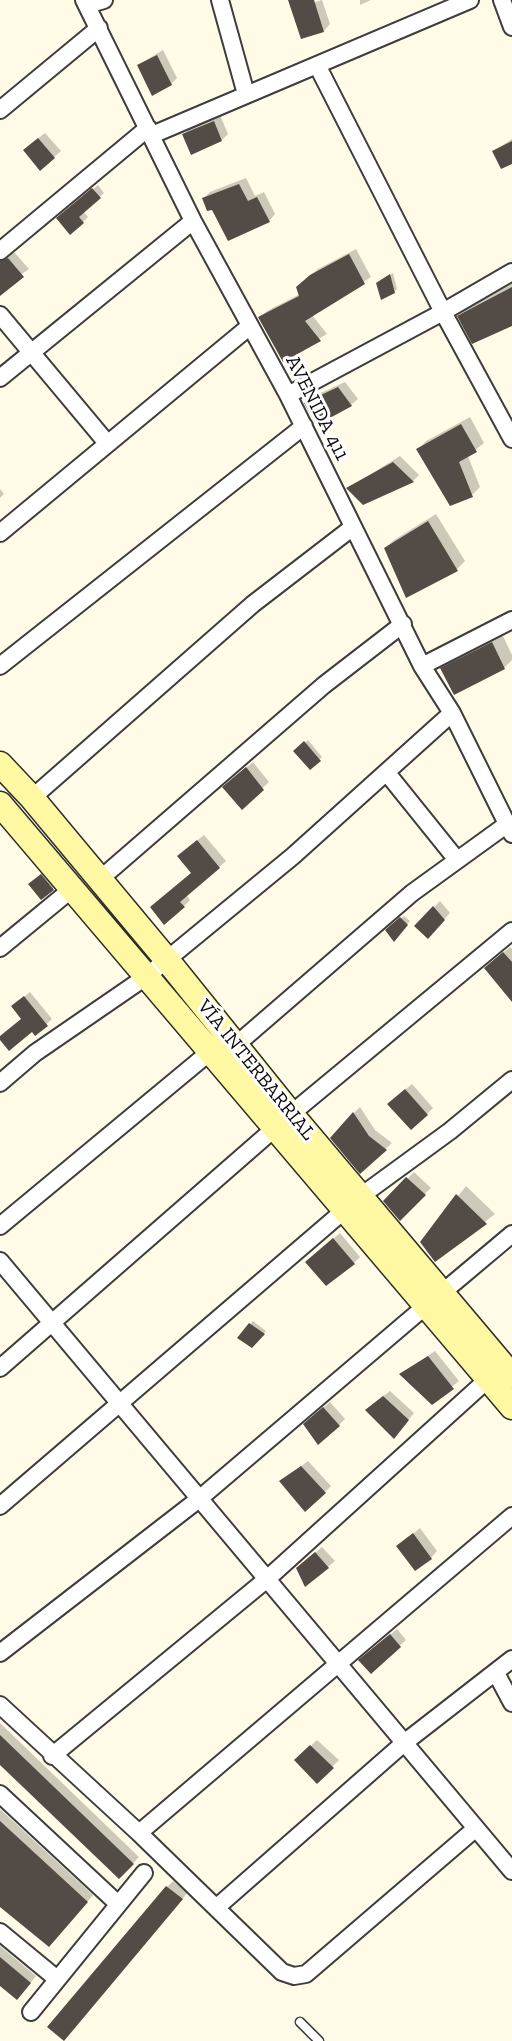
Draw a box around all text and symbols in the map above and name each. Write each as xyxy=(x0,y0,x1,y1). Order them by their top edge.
street label: AVENIDA 411 xyxy=(280,351,354,465)
street label: VÍA INTERBARRIAL xyxy=(192,995,320,1145)

